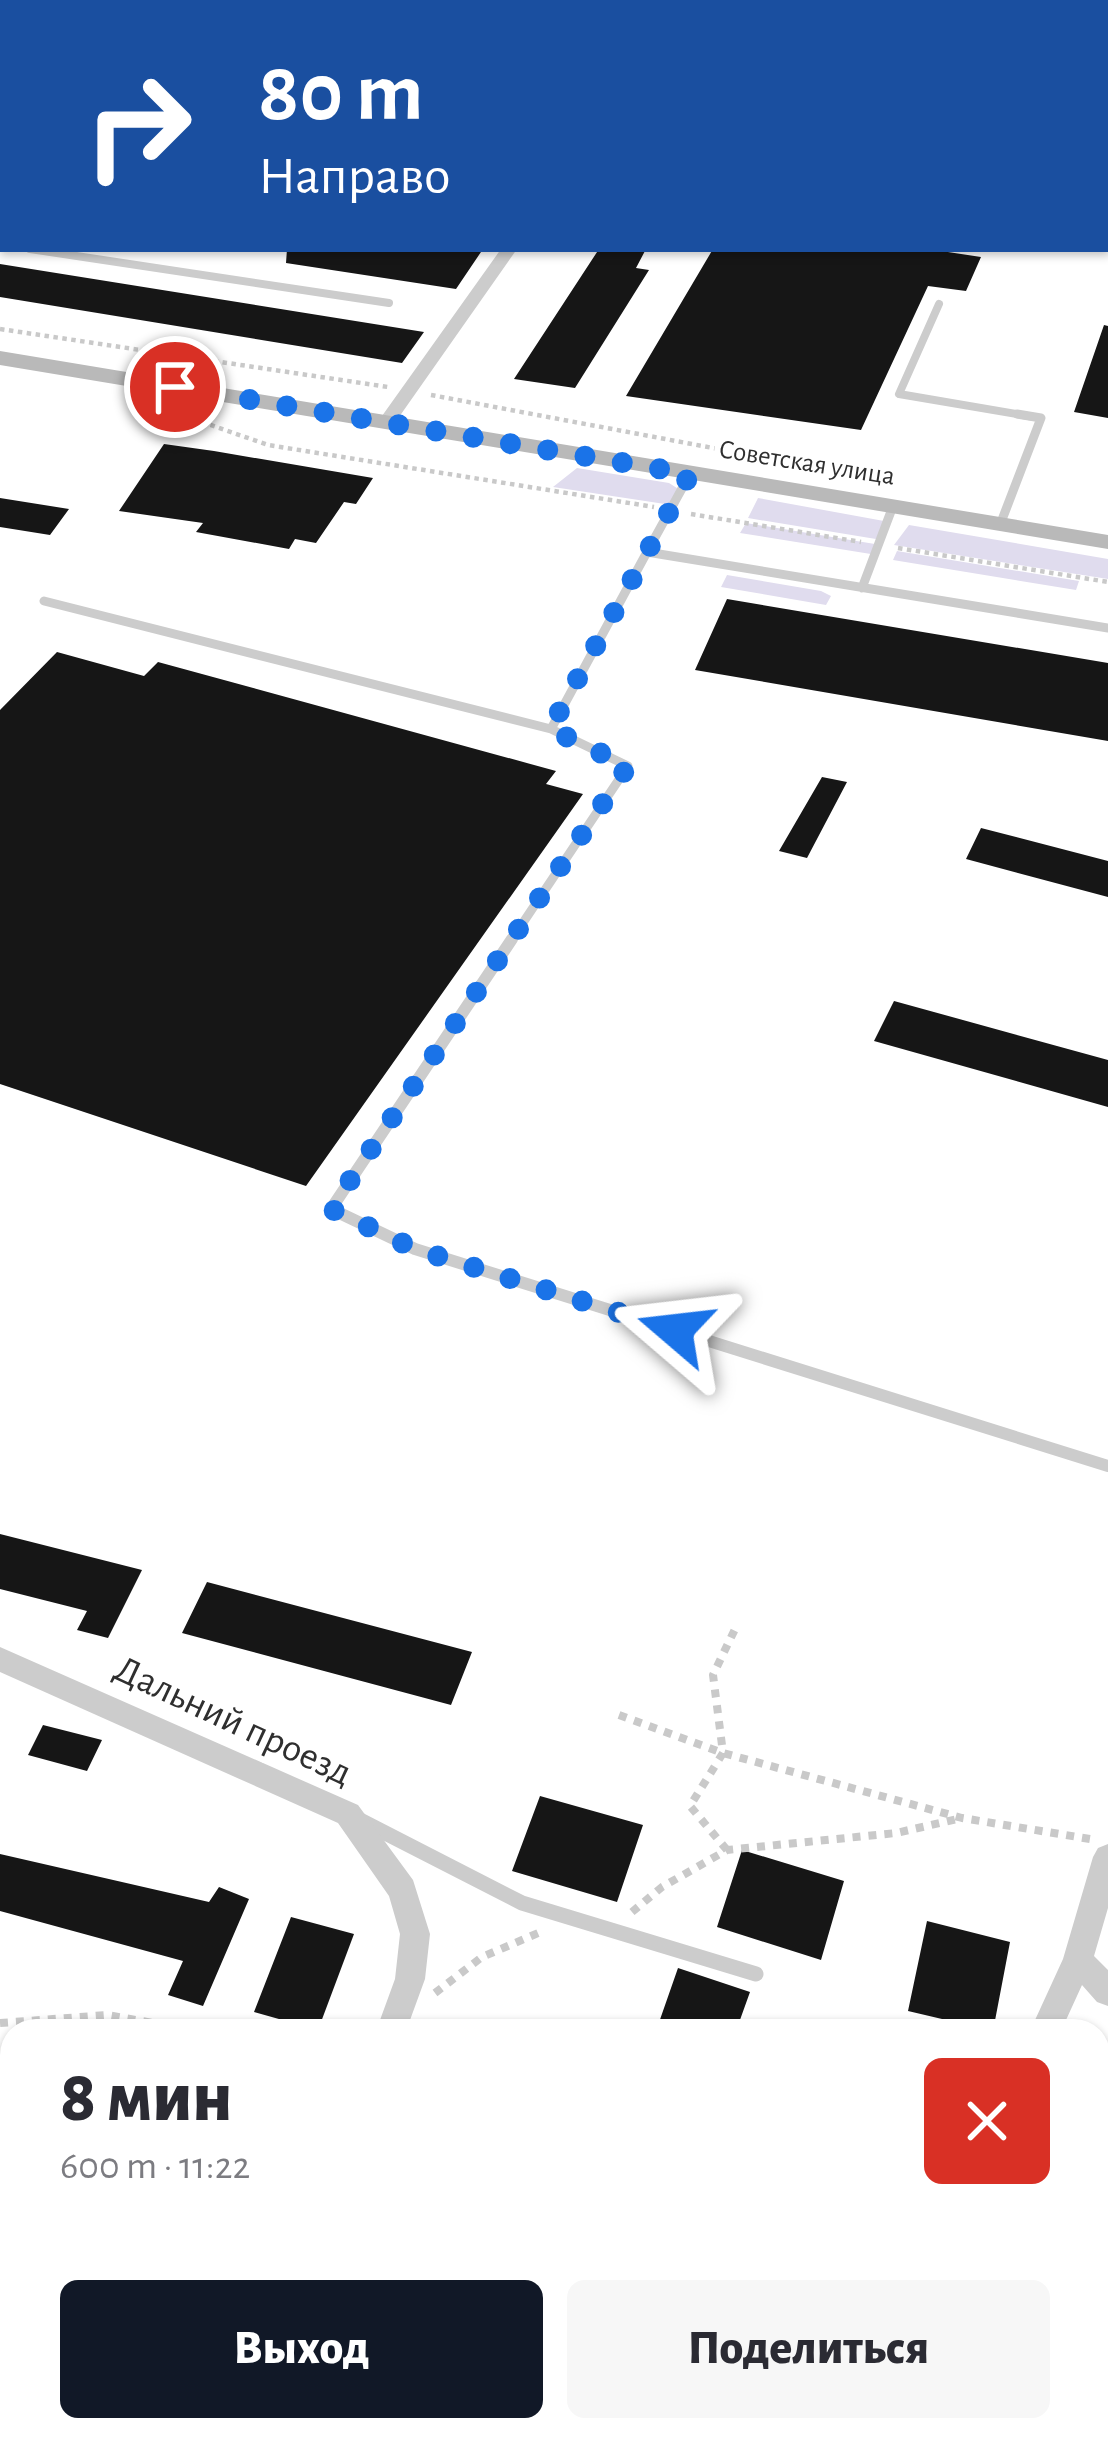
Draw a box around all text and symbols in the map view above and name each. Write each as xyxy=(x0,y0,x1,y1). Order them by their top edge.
icon: right xyxy=(60,48,216,204)
text: 80 m xyxy=(258,52,424,136)
text: Направо xyxy=(258,150,450,204)
pin xyxy=(124,336,226,438)
icon: arrive xyxy=(142,354,208,420)
street label: Советская улица xyxy=(717,435,897,491)
position arrow xyxy=(612,1267,738,1393)
street label: Дальний проезд xyxy=(108,1649,358,1793)
button: close xyxy=(924,2058,1050,2184)
text: 8 мин xyxy=(60,2062,233,2134)
text: 600 m · 11:22 xyxy=(60,2147,250,2186)
button: Выход xyxy=(60,2280,543,2418)
button: Поделиться xyxy=(567,2280,1050,2418)

